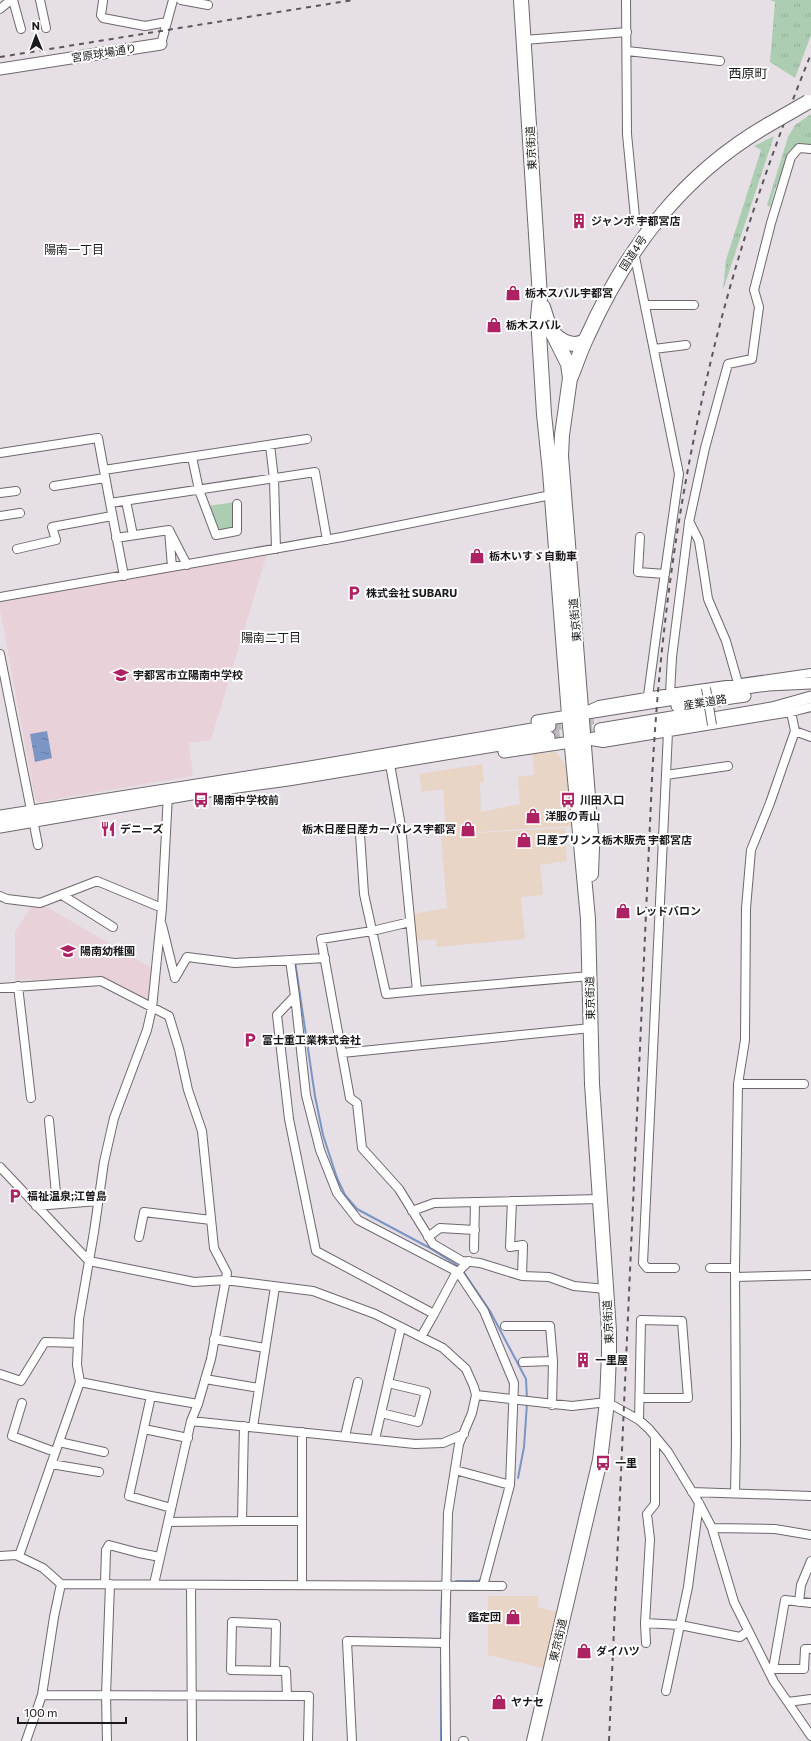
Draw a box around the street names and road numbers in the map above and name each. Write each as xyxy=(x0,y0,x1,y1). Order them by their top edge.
street label: 宮原球場通り xyxy=(70,41,138,64)
street label: 東京街道 xyxy=(523,126,538,170)
street label: 国道4号 xyxy=(616,233,649,273)
street label: 東京街道 xyxy=(566,598,583,643)
street label: 産業道路 xyxy=(682,692,728,711)
street label: 東京街道 xyxy=(583,976,596,1020)
street label: 東京街道 xyxy=(600,1300,615,1344)
street label: 東京街道 xyxy=(546,1617,569,1663)

